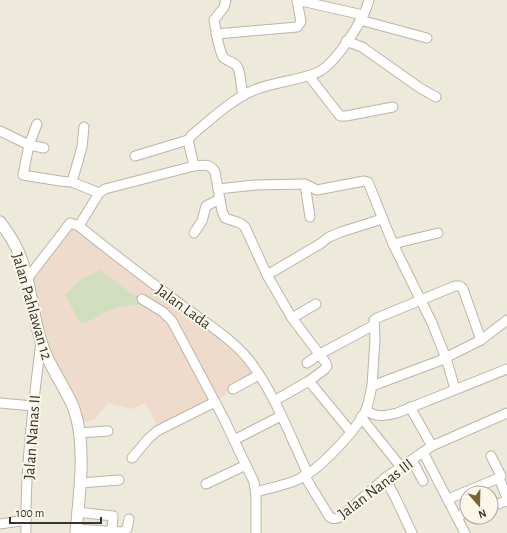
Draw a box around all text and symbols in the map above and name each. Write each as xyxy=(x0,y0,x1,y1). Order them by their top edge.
street label: Jalan Pahlawan 12 xyxy=(9,251,55,362)
street label: Jalan Lada xyxy=(153,282,214,332)
street label: Jalan Nanas II xyxy=(21,394,43,480)
street label: Jalan Nanas III xyxy=(335,456,416,522)
north arrow xyxy=(459,485,499,525)
scale bar xyxy=(10,499,101,525)
text: 100 m xyxy=(16,507,44,519)
text: N xyxy=(477,507,488,520)

